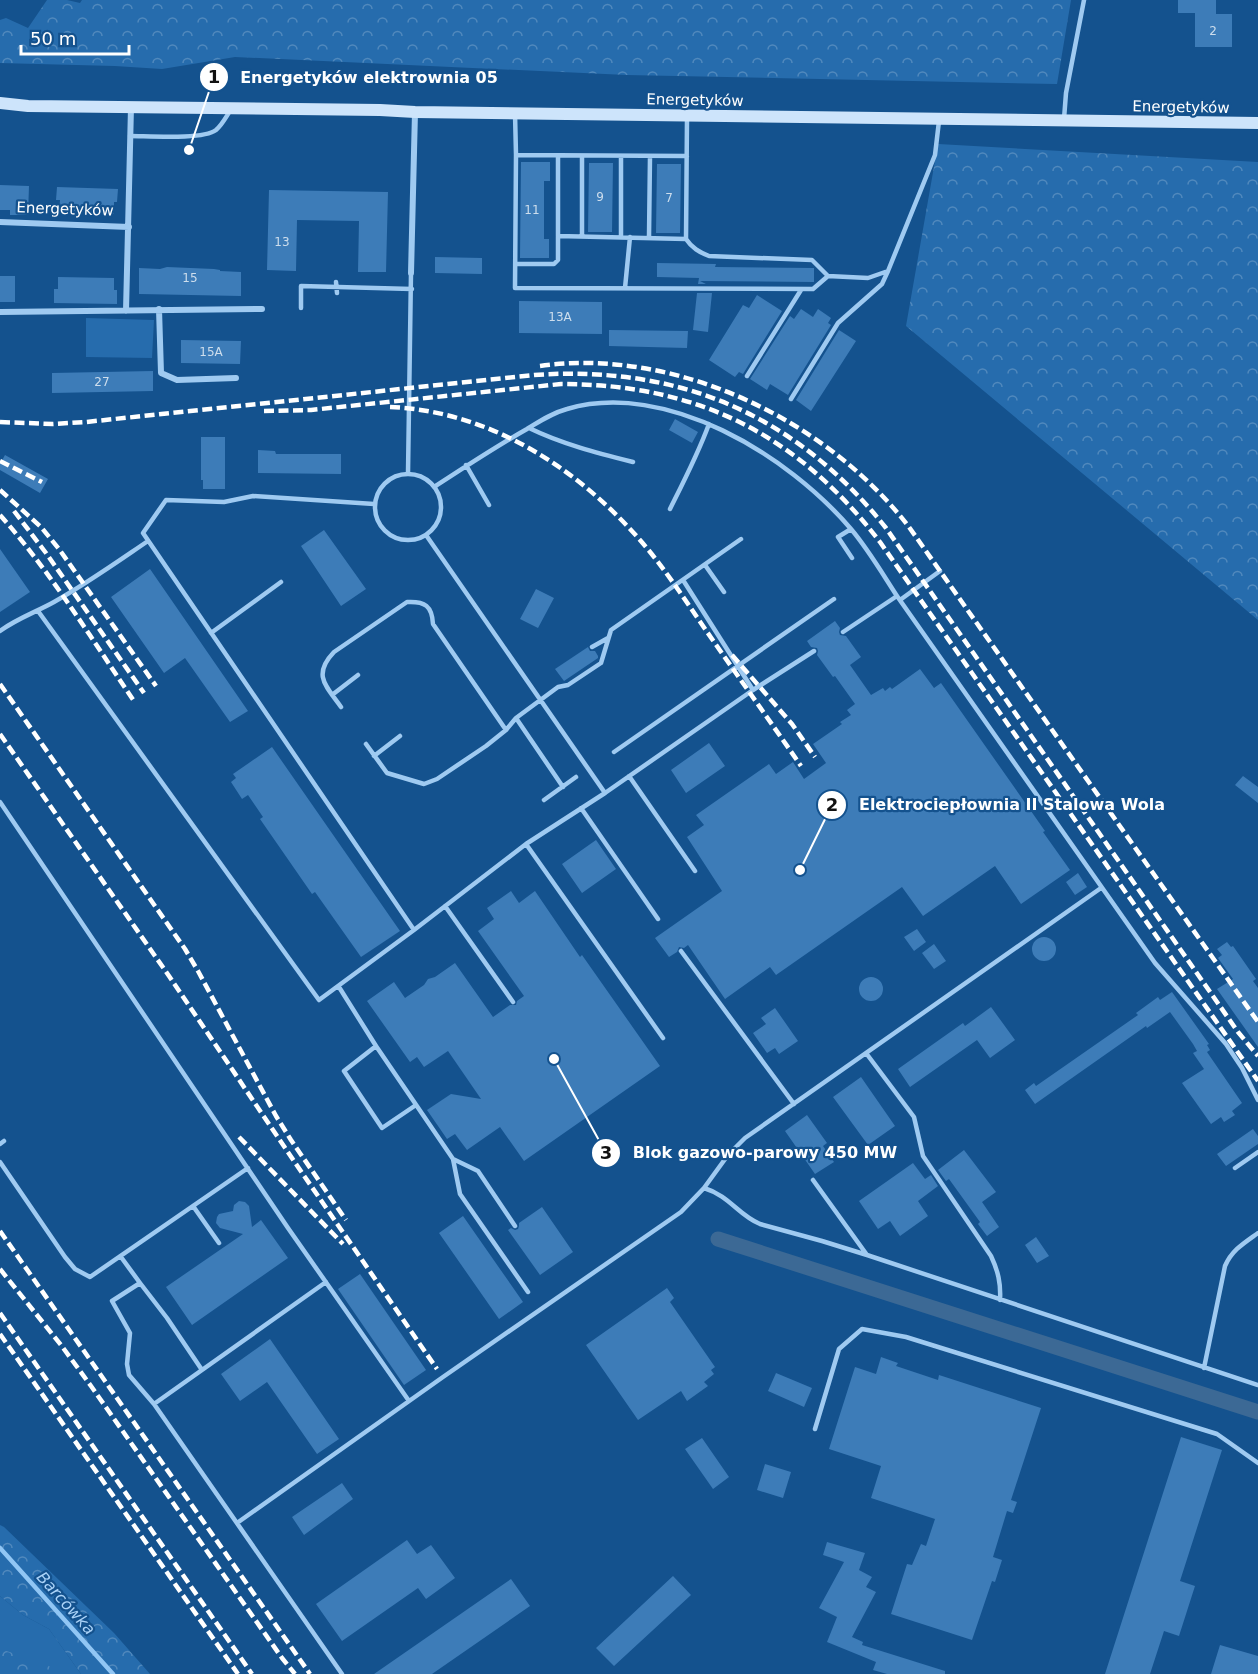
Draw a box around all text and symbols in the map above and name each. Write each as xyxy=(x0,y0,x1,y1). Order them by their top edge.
scale bar xyxy=(21,18,129,56)
house number: 2 xyxy=(1209,24,1217,38)
text: 50 m xyxy=(30,28,76,49)
callout: Energetyków elektrownia 05 xyxy=(199,60,510,94)
text: 1 xyxy=(208,66,220,87)
text: Energetyków elektrownia 05 xyxy=(240,68,498,87)
street label: Energetyków xyxy=(646,90,744,110)
street label: Energetyków xyxy=(1132,97,1230,117)
house number: 9 xyxy=(596,190,604,204)
house number: 7 xyxy=(665,191,673,205)
street label: Energetyków xyxy=(16,198,114,220)
house number: 11 xyxy=(524,203,540,217)
house number: 13 xyxy=(274,235,290,249)
house number: 15 xyxy=(182,271,198,285)
house number: 13A xyxy=(548,310,573,324)
house number: 15A xyxy=(199,345,224,359)
house number: 27 xyxy=(94,375,110,389)
callout: Elektrociepłownia II Stalowa Wola xyxy=(817,788,1178,822)
text: 2 xyxy=(826,794,838,815)
text: Elektrociepłownia II Stalowa Wola xyxy=(859,795,1165,814)
callout: Blok gazowo-parowy 450 MW xyxy=(591,1136,909,1170)
text: 3 xyxy=(600,1142,612,1163)
text: Blok gazowo-parowy 450 MW xyxy=(633,1143,898,1162)
water label: Barcówka xyxy=(33,1568,99,1638)

